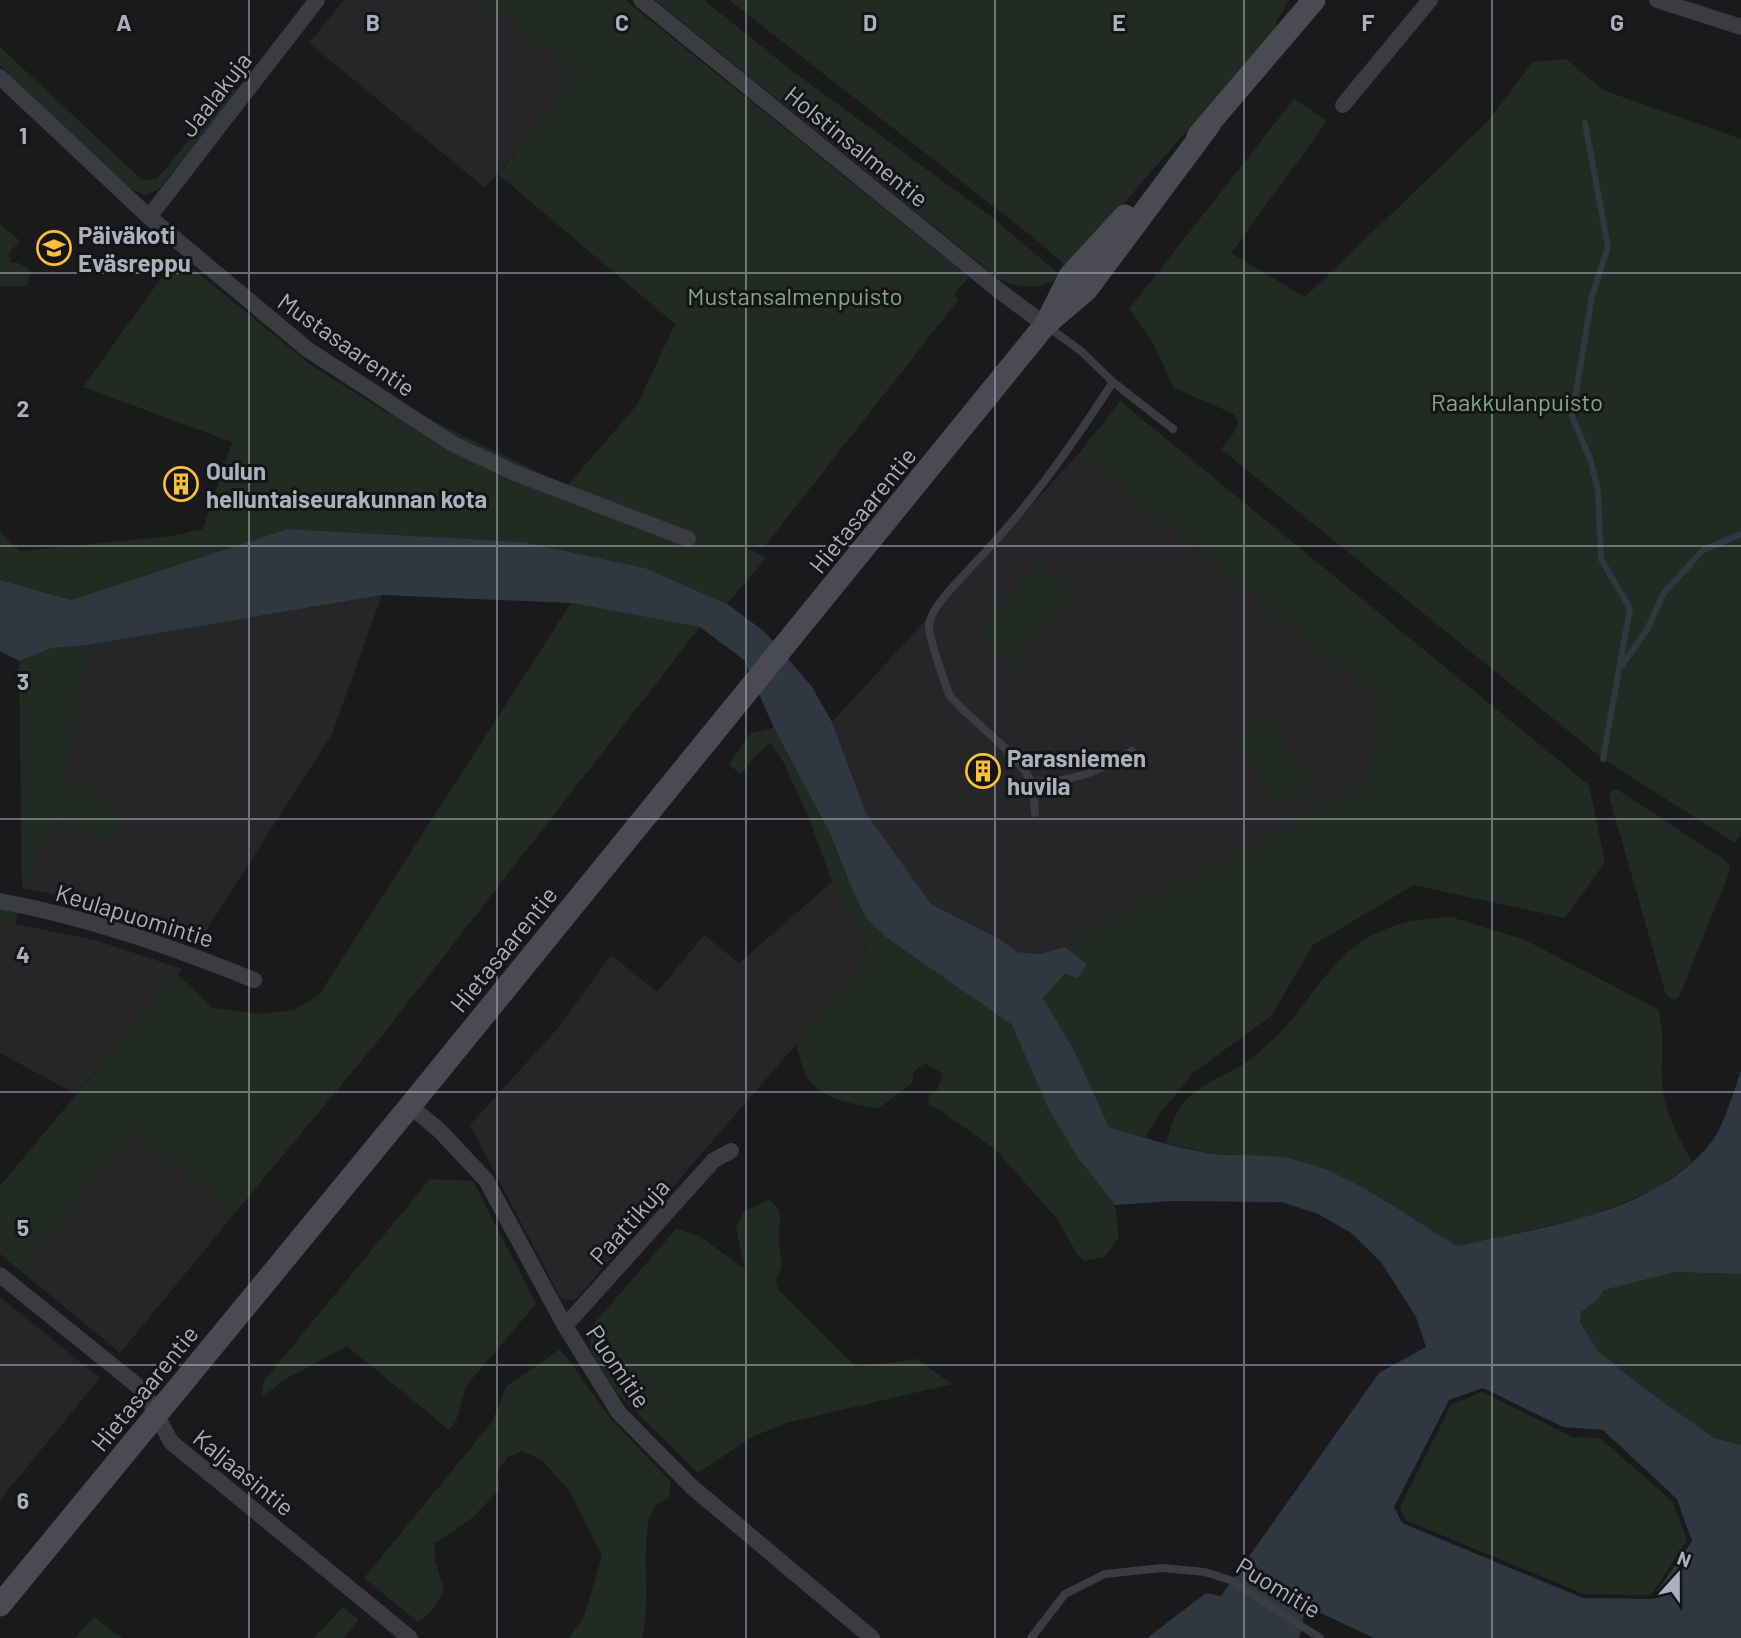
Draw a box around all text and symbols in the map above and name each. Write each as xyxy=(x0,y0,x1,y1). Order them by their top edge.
text: A xyxy=(116,8,132,36)
text: B xyxy=(366,8,380,36)
text: C xyxy=(615,8,629,36)
text: D xyxy=(863,8,877,36)
text: E xyxy=(1112,8,1126,36)
text: F xyxy=(1362,8,1375,36)
text: G xyxy=(1610,8,1624,36)
street label: Jaalakuja xyxy=(173,46,257,142)
street label: Holstinsalmentie xyxy=(779,79,935,213)
text: 1 xyxy=(19,121,27,149)
place label: Päiväkoti Eväsreppu xyxy=(78,220,191,277)
school or university icon: Päiväkoti Eväsreppu xyxy=(35,229,73,267)
park label: Mustansalmenpuisto xyxy=(687,281,903,310)
street label: Mustasaarentie xyxy=(273,286,421,402)
park label: Raakkulanpuisto xyxy=(1431,387,1603,416)
text: 2 xyxy=(17,394,29,422)
street label: Hietasaarentie xyxy=(802,441,922,579)
place label: Oulun helluntaiseurakunnan kota xyxy=(206,456,487,513)
building icon: Oulun helluntaiseurakunnan kota xyxy=(162,465,200,503)
text: 3 xyxy=(17,667,29,695)
place label: Parasniemen huvila xyxy=(1007,743,1146,800)
building icon: Parasniemen huvila xyxy=(964,752,1002,790)
street label: Keulapuomintie xyxy=(53,877,217,953)
street label: Hietasaarentie xyxy=(443,880,563,1018)
text: 4 xyxy=(16,940,30,968)
street label: Paattikuja xyxy=(583,1172,675,1270)
text: 5 xyxy=(17,1213,29,1241)
street label: Hietasaarentie xyxy=(84,1319,204,1457)
street label: Puomitie xyxy=(581,1319,657,1413)
street label: Kaljaasintie xyxy=(188,1423,300,1521)
text: 6 xyxy=(17,1486,29,1514)
north arrow xyxy=(1643,1540,1713,1610)
text: N xyxy=(1674,1546,1694,1572)
street label: Puomitie xyxy=(1231,1550,1327,1624)

